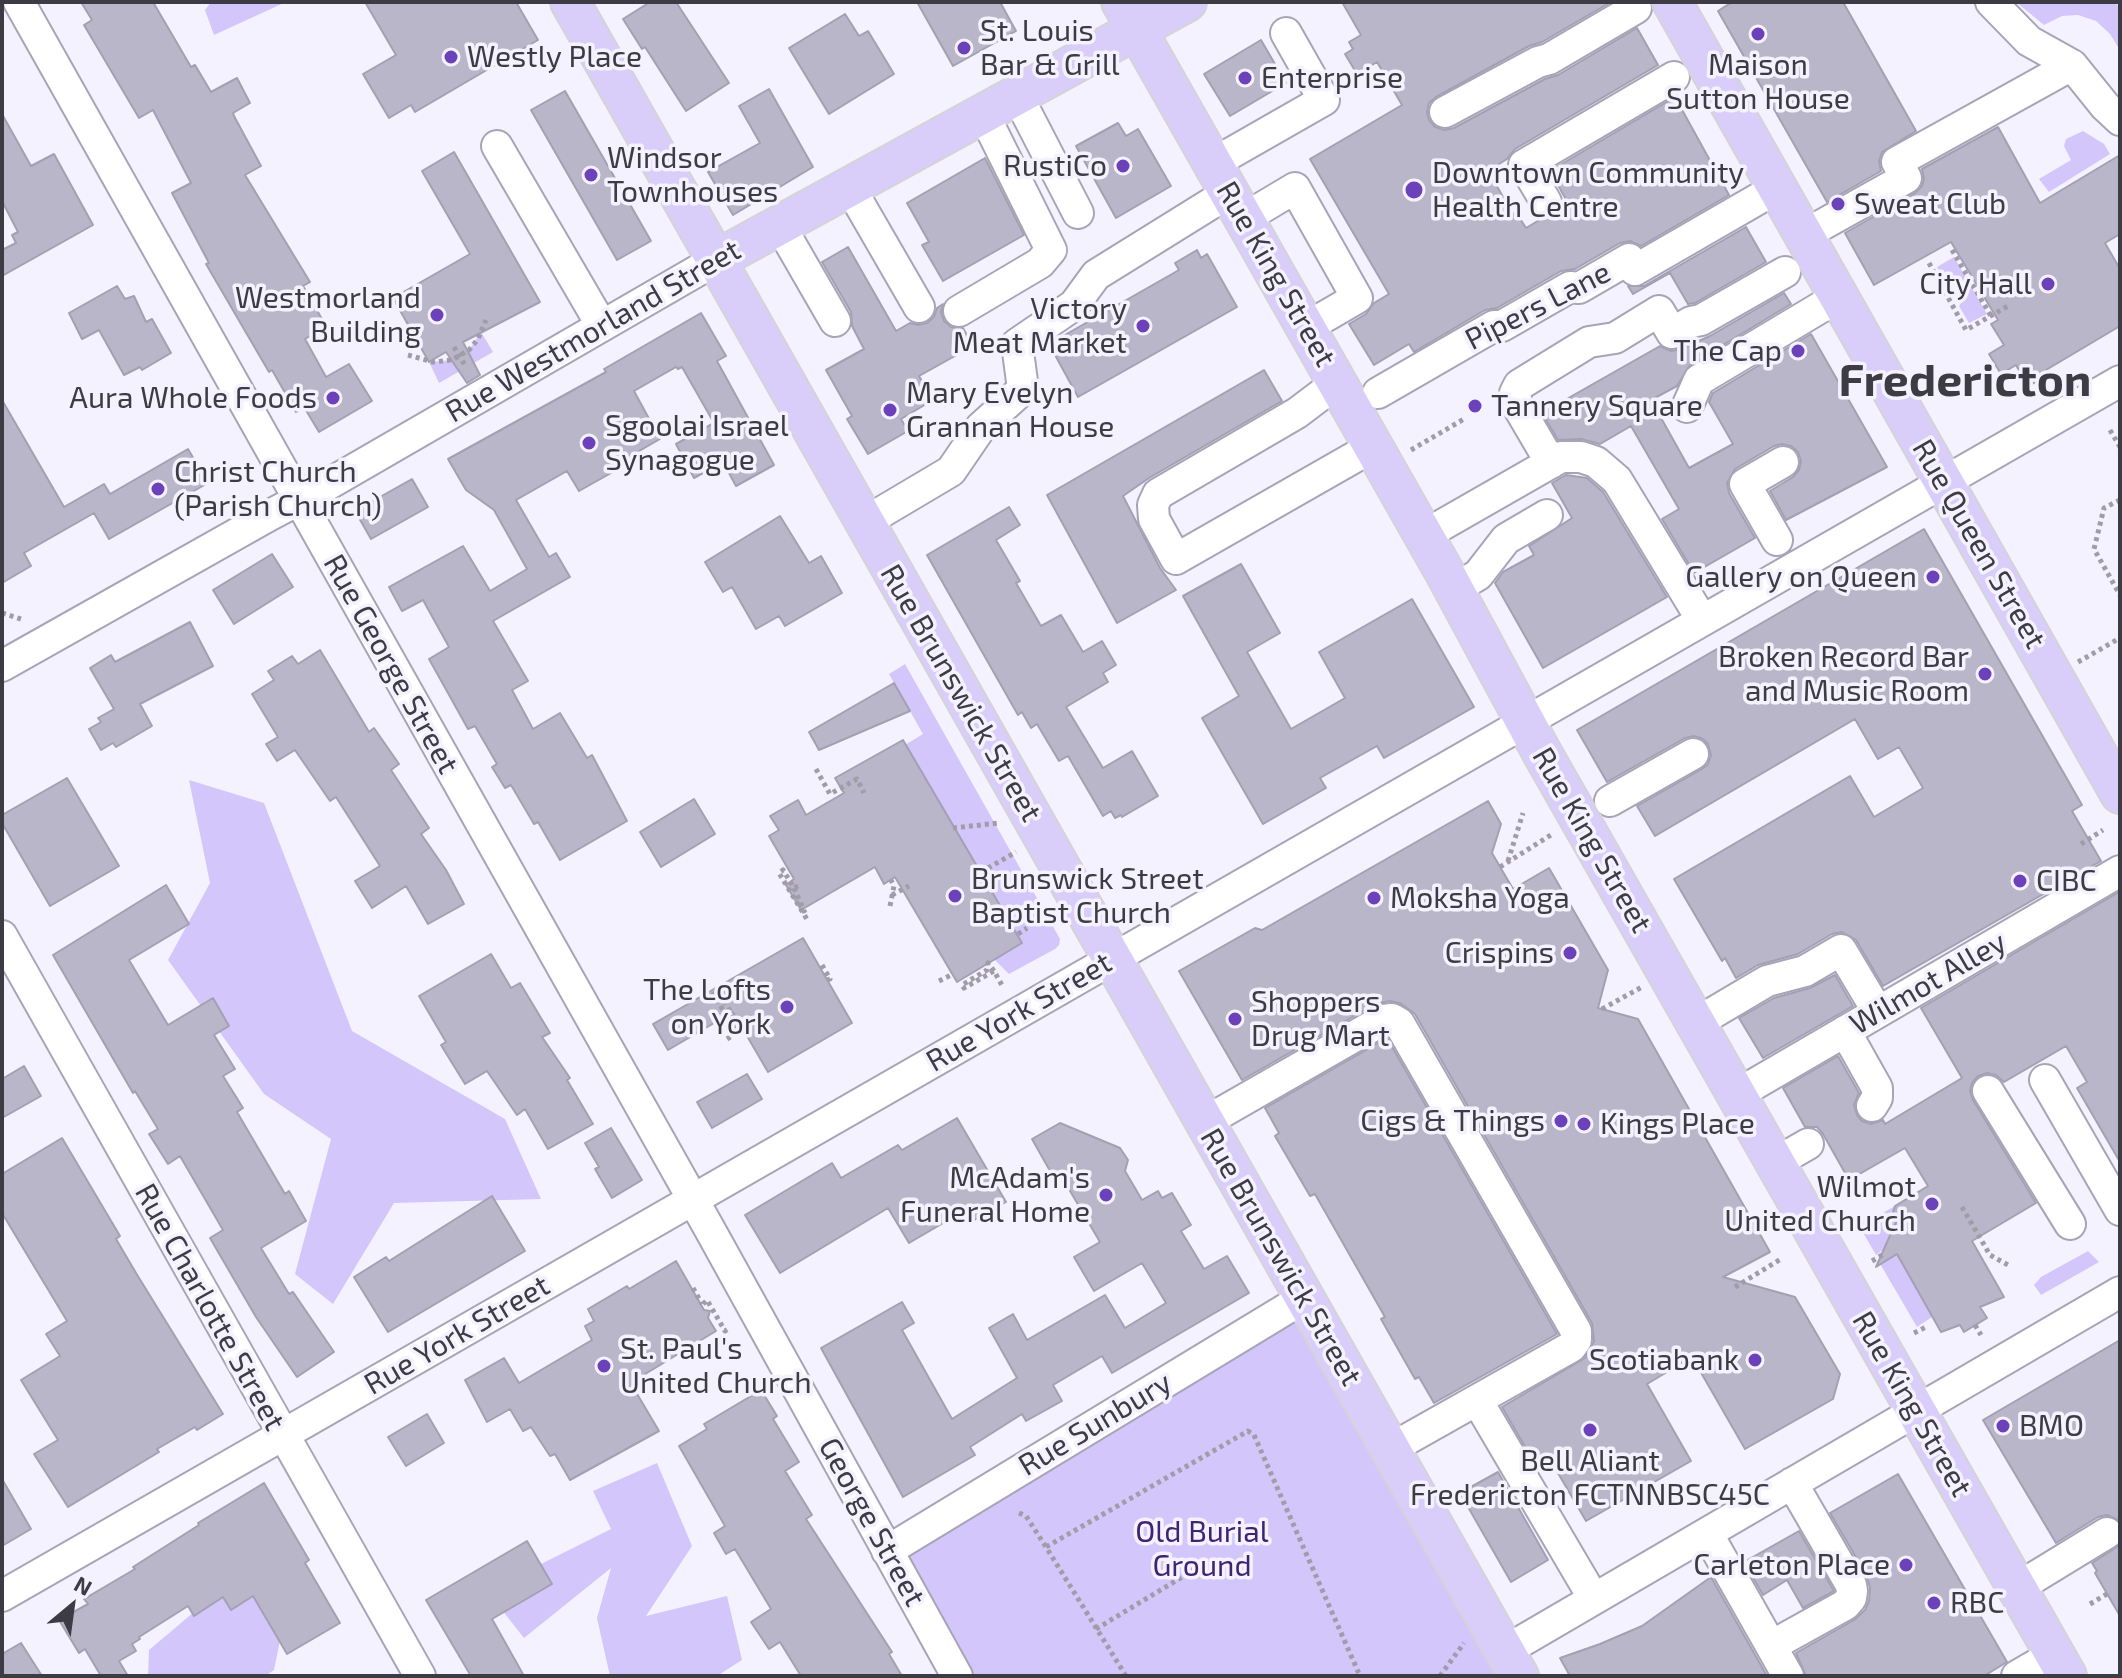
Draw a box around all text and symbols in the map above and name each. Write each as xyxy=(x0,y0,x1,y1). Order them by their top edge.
place label: St. Louis Bar & Grill xyxy=(980,13,1120,84)
marker: Maison Sutton House xyxy=(1749,25,1767,43)
place label: Westly Place xyxy=(467,39,642,75)
marker: St. Louis Bar & Grill xyxy=(955,39,973,57)
place label: Maison Sutton House xyxy=(1666,47,1850,118)
marker: Westly Place xyxy=(442,48,460,66)
place label: Enterprise xyxy=(1261,60,1403,96)
marker: Enterprise xyxy=(1236,69,1254,87)
place label: Windsor Townhouses xyxy=(607,140,778,210)
place label: RustiCo xyxy=(1003,148,1107,184)
place label: Downtown Community Health Centre xyxy=(1432,155,1744,226)
marker: RustiCo xyxy=(1114,157,1132,175)
marker: Windsor Townhouses xyxy=(582,166,600,184)
street label: Rue King Street xyxy=(1208,175,1344,373)
marker: Downtown Community Health Centre xyxy=(1403,179,1425,201)
place label: Sweat Club xyxy=(1854,186,2006,222)
marker: Sweat Club xyxy=(1829,195,1847,213)
street label: Rue Westmorland Street xyxy=(439,232,747,430)
street label: Pipers Lane xyxy=(1459,254,1617,358)
place label: City Hall xyxy=(1919,266,2032,302)
marker: City Hall xyxy=(2039,275,2057,293)
place label: Westmorland Building xyxy=(235,280,421,350)
place label: Victory Meat Market xyxy=(953,291,1127,362)
marker: Westmorland Building xyxy=(428,306,446,324)
marker: Victory Meat Market xyxy=(1134,317,1152,335)
place label: The Cap xyxy=(1673,333,1782,369)
marker: The Cap xyxy=(1789,342,1807,360)
district label: Fredericton xyxy=(1839,353,2091,409)
place label: Mary Evelyn Grannan House xyxy=(906,375,1114,446)
place label: Aura Whole Foods xyxy=(69,380,317,416)
place label: Tannery Square xyxy=(1491,388,1703,424)
marker: Aura Whole Foods xyxy=(324,389,342,407)
marker: Tannery Square xyxy=(1466,397,1484,415)
marker: Mary Evelyn Grannan House xyxy=(881,401,899,419)
place label: Sgoolai Israel Synagogue xyxy=(605,408,789,478)
street label: Rue Queen Street xyxy=(1905,433,2053,655)
marker: Sgoolai Israel Synagogue xyxy=(580,434,598,452)
place label: Christ Church (Parish Church) xyxy=(174,454,382,524)
marker: Christ Church (Parish Church) xyxy=(149,480,167,498)
street label: Rue George Street xyxy=(316,548,466,780)
street label: Rue Brunswick Street xyxy=(873,558,1049,828)
place label: Gallery on Queen xyxy=(1685,559,1917,595)
marker: Gallery on Queen xyxy=(1924,568,1942,586)
place label: Broken Record Bar and Music Room xyxy=(1718,639,1969,710)
marker: Broken Record Bar and Music Room xyxy=(1976,665,1994,683)
street label: Rue King Street xyxy=(1524,741,1660,939)
place label: Brunswick Street Baptist Church xyxy=(971,861,1204,932)
place label: CIBC xyxy=(2036,863,2097,899)
marker: CIBC xyxy=(2011,872,2029,890)
place label: Moksha Yoga xyxy=(1390,880,1570,916)
marker: Brunswick Street Baptist Church xyxy=(946,887,964,905)
marker: Moksha Yoga xyxy=(1365,889,1383,907)
street label: Wilmot Alley xyxy=(1843,924,2013,1042)
place label: Crispins xyxy=(1445,935,1554,971)
street label: Rue York Street xyxy=(920,944,1118,1080)
marker: Crispins xyxy=(1561,944,1579,962)
place label: The Lofts on York xyxy=(643,972,771,1042)
place label: Shoppers Drug Mart xyxy=(1251,984,1390,1054)
marker: The Lofts on York xyxy=(778,998,796,1016)
marker: Shoppers Drug Mart xyxy=(1226,1010,1244,1028)
place label: Cigs & Things xyxy=(1360,1103,1545,1139)
place label: Kings Place xyxy=(1600,1106,1755,1142)
marker: Cigs & Things xyxy=(1552,1112,1570,1130)
marker: Kings Place xyxy=(1575,1115,1593,1133)
street label: Rue Brunswick Street xyxy=(1193,1122,1369,1392)
place label: McAdam's Funeral Home xyxy=(900,1160,1090,1230)
place label: Wilmot United Church xyxy=(1724,1169,1916,1240)
street label: Rue Charlotte Street xyxy=(127,1177,293,1437)
marker: McAdam's Funeral Home xyxy=(1097,1186,1115,1204)
marker: Wilmot United Church xyxy=(1923,1195,1941,1213)
street label: Rue York Street xyxy=(358,1267,556,1403)
street label: Rue King Street xyxy=(1844,1305,1980,1503)
place label: St. Paul's United Church xyxy=(620,1331,812,1402)
place label: Scotiabank xyxy=(1589,1342,1739,1378)
marker: Scotiabank xyxy=(1746,1351,1764,1369)
marker: St. Paul's United Church xyxy=(595,1357,613,1375)
street label: Rue Sunbury xyxy=(1012,1364,1178,1484)
place label: BMO xyxy=(2019,1408,2084,1444)
marker: BMO xyxy=(1994,1417,2012,1435)
marker: Bell Aliant Fredericton FCTNNBSC45C xyxy=(1581,1421,1599,1439)
street label: George Street xyxy=(811,1432,933,1612)
place label: Bell Aliant Fredericton FCTNNBSC45C xyxy=(1410,1443,1770,1514)
park label: Old Burial Ground xyxy=(1135,1514,1269,1584)
place label: Carleton Place xyxy=(1693,1547,1890,1583)
marker: Carleton Place xyxy=(1897,1556,1915,1574)
north arrow xyxy=(32,1566,112,1646)
text: N xyxy=(70,1570,97,1600)
place label: RBC xyxy=(1950,1585,2004,1621)
marker: RBC xyxy=(1925,1594,1943,1612)

